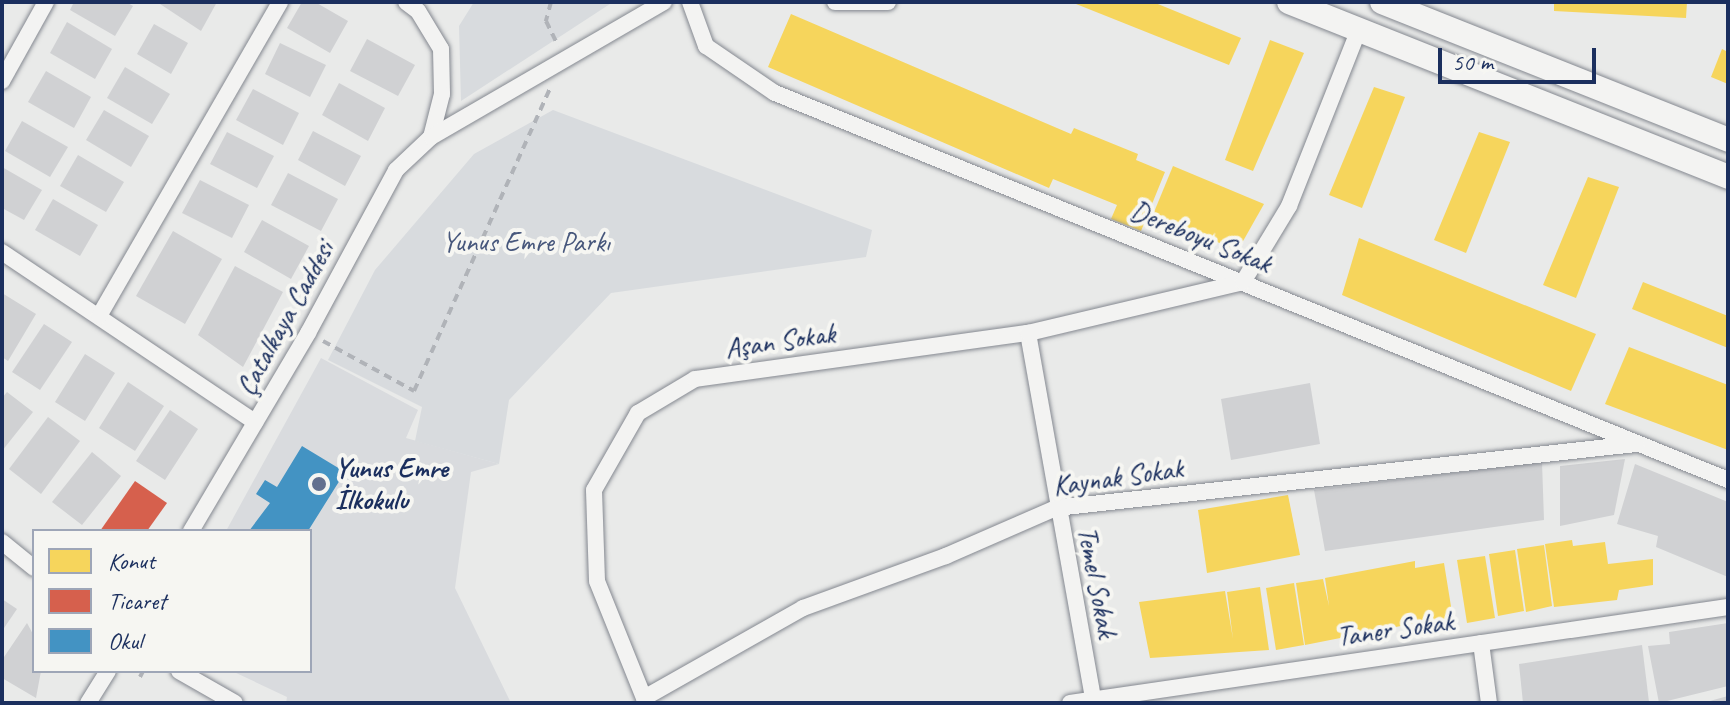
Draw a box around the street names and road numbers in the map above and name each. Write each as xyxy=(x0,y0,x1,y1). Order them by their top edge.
street label: Dereboyu Sokak xyxy=(1126,194,1276,280)
street label: Çatalkaya Caddesi xyxy=(229,235,341,401)
street label: Aşan Sokak xyxy=(723,317,837,365)
street label: Kaynak Sokak xyxy=(1051,451,1185,503)
street label: Temel Sokak xyxy=(1070,525,1124,639)
street label: Taner Sokak xyxy=(1335,604,1455,654)

